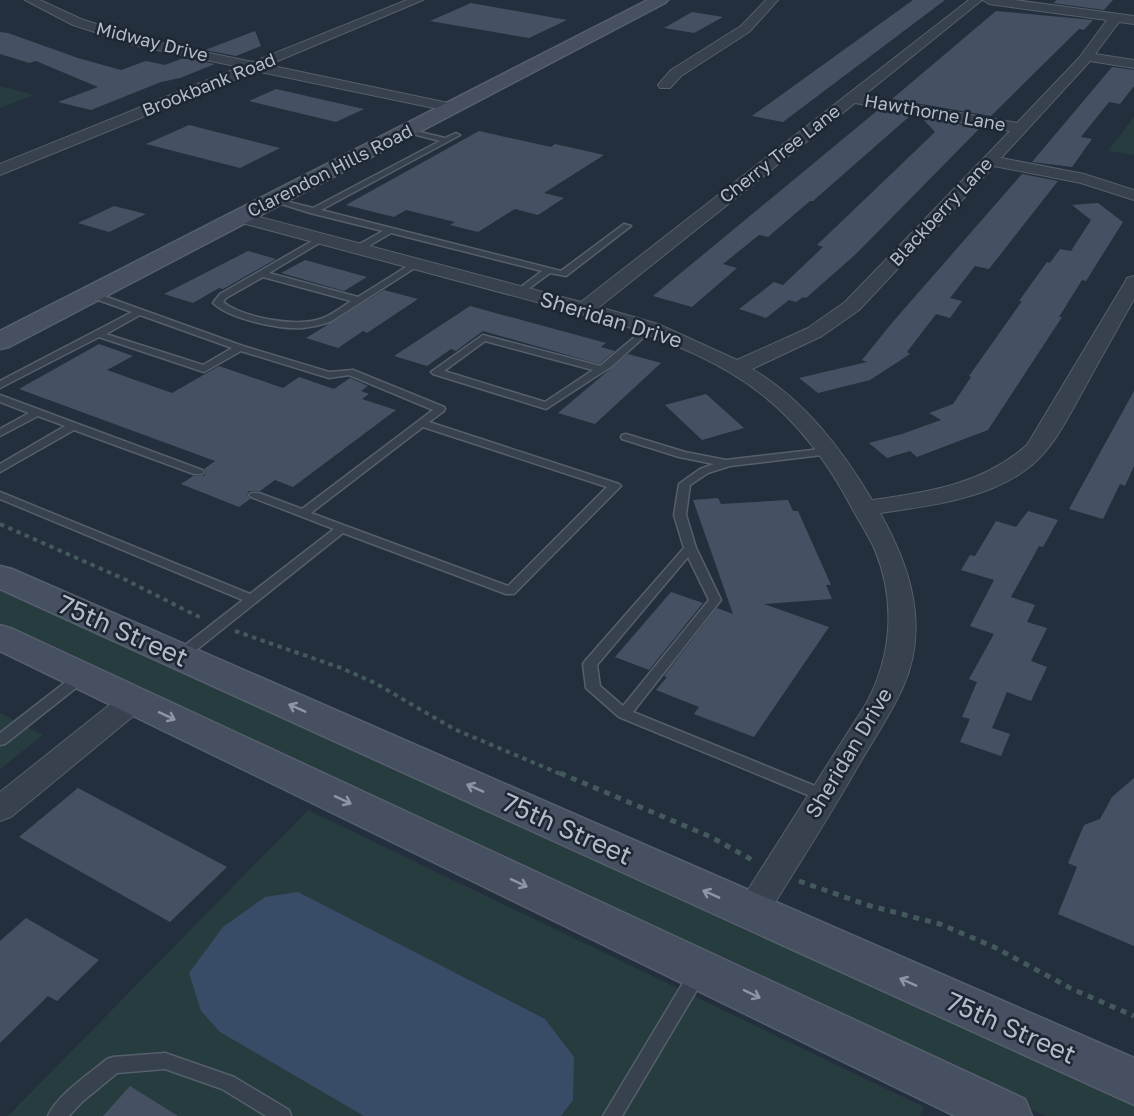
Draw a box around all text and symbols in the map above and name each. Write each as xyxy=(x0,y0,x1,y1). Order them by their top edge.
street label: Midway Drive xyxy=(94,16,210,66)
street label: Brookbank Road xyxy=(139,47,278,121)
street label: Hawthorne Lane xyxy=(863,89,1007,135)
street label: Cherry Tree Lane xyxy=(715,99,844,207)
street label: Clarendon Hills Road xyxy=(243,119,416,221)
street label: Blackberry Lane xyxy=(884,152,996,270)
street label: Sheridan Drive xyxy=(537,285,686,353)
street label: 75th Street xyxy=(54,588,193,673)
street label: Sheridan Drive xyxy=(799,683,897,822)
one-way arrow xyxy=(289,702,307,714)
one-way arrow xyxy=(157,711,175,723)
one-way arrow xyxy=(467,782,485,794)
street label: 75th Street xyxy=(498,786,637,871)
one-way arrow xyxy=(333,794,351,806)
one-way arrow xyxy=(510,878,528,890)
one-way arrow xyxy=(702,888,720,899)
one-way arrow xyxy=(899,976,917,987)
street label: 75th Street xyxy=(942,985,1081,1070)
one-way arrow xyxy=(743,989,761,1001)

